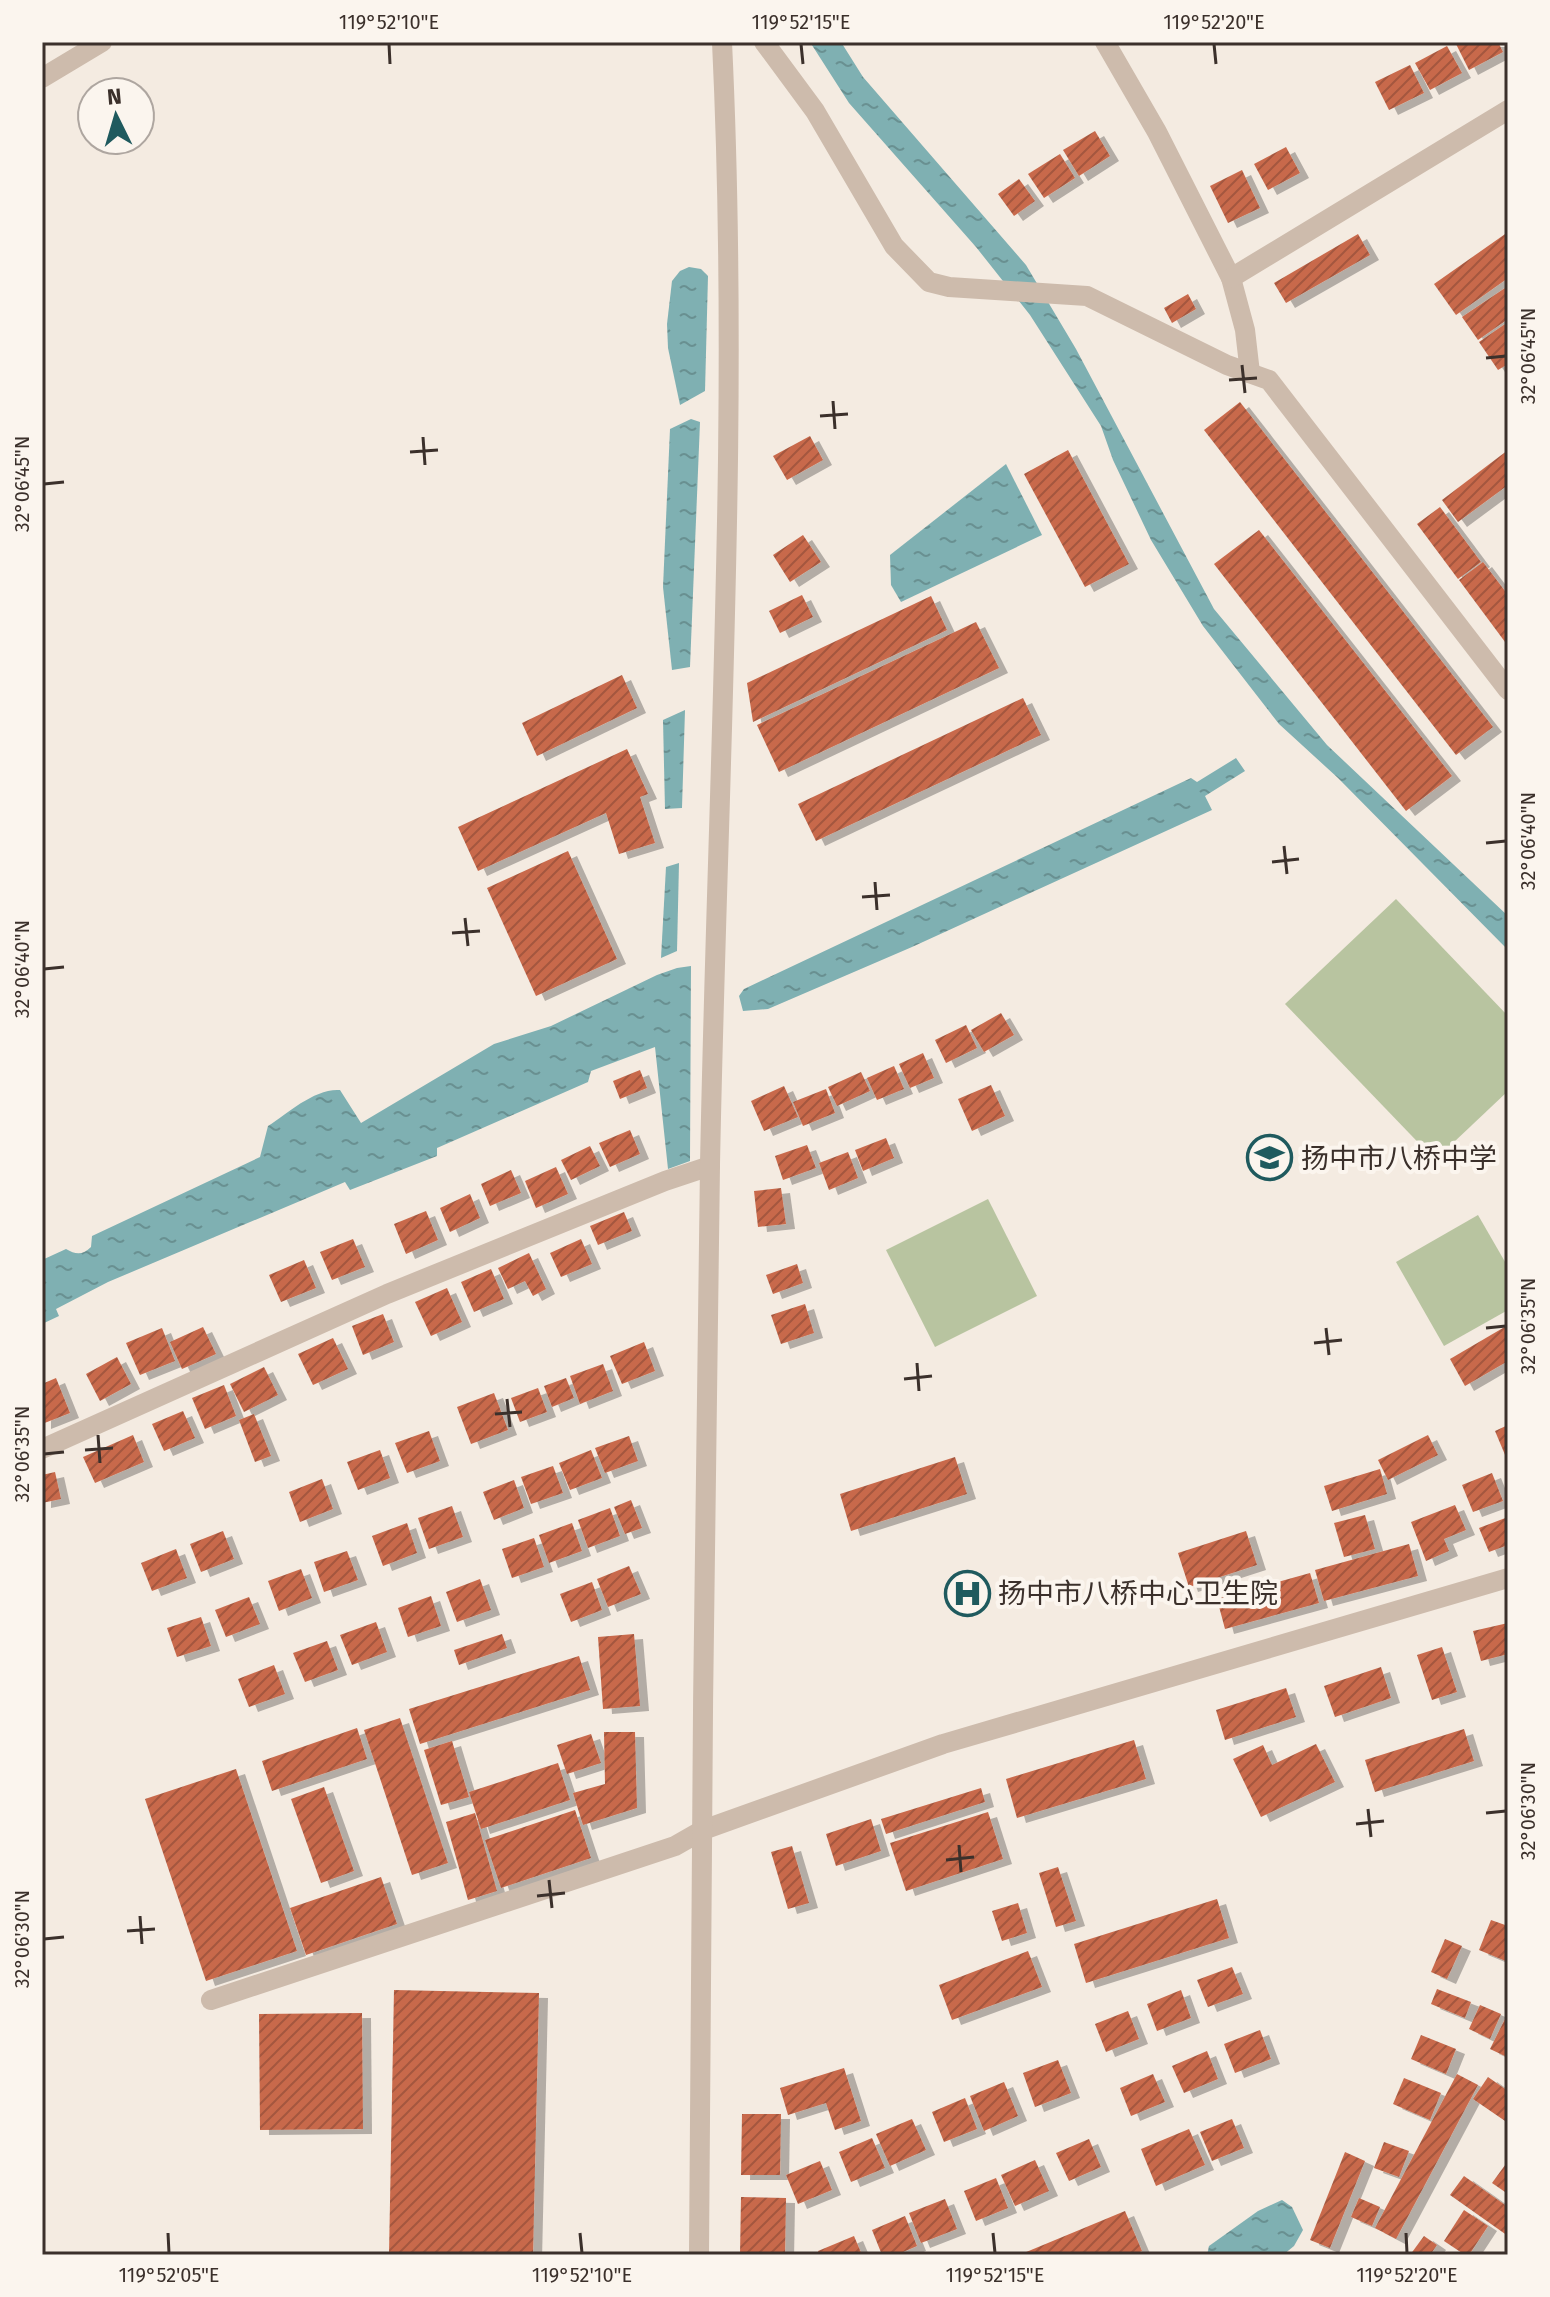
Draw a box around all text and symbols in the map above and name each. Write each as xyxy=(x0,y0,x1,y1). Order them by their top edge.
text: 119°52'10"E xyxy=(339,10,439,34)
text: 119°52'15"E xyxy=(752,10,850,34)
text: 119°52'20"E xyxy=(1163,10,1265,34)
north arrow xyxy=(76,76,156,156)
text: N xyxy=(106,82,123,111)
text: 32°06'45"N xyxy=(1516,308,1540,404)
text: 32°06'45"N xyxy=(10,436,34,532)
text: 32°06'40"N xyxy=(1516,792,1540,890)
text: 32°06'40"N xyxy=(10,920,34,1018)
school or university icon: 扬中市八桥中学 xyxy=(1246,1134,1294,1182)
place label: 扬中市八桥中学 xyxy=(1301,1142,1497,1175)
text: 32°06'35"N xyxy=(1516,1278,1540,1374)
text: 32°06'35"N xyxy=(10,1406,34,1502)
hospital icon: 扬中市八桥中心卫生院 xyxy=(943,1569,991,1617)
place label: 扬中市八桥中心卫生院 xyxy=(998,1577,1278,1610)
text: 32°06'30"N xyxy=(1516,1762,1540,1860)
text: 32°06'30"N xyxy=(10,1890,34,1988)
text: 119°52'05"E xyxy=(118,2263,220,2287)
text: 119°52'10"E xyxy=(532,2263,632,2287)
text: 119°52'15"E xyxy=(946,2263,1044,2287)
text: 119°52'20"E xyxy=(1356,2263,1458,2287)

